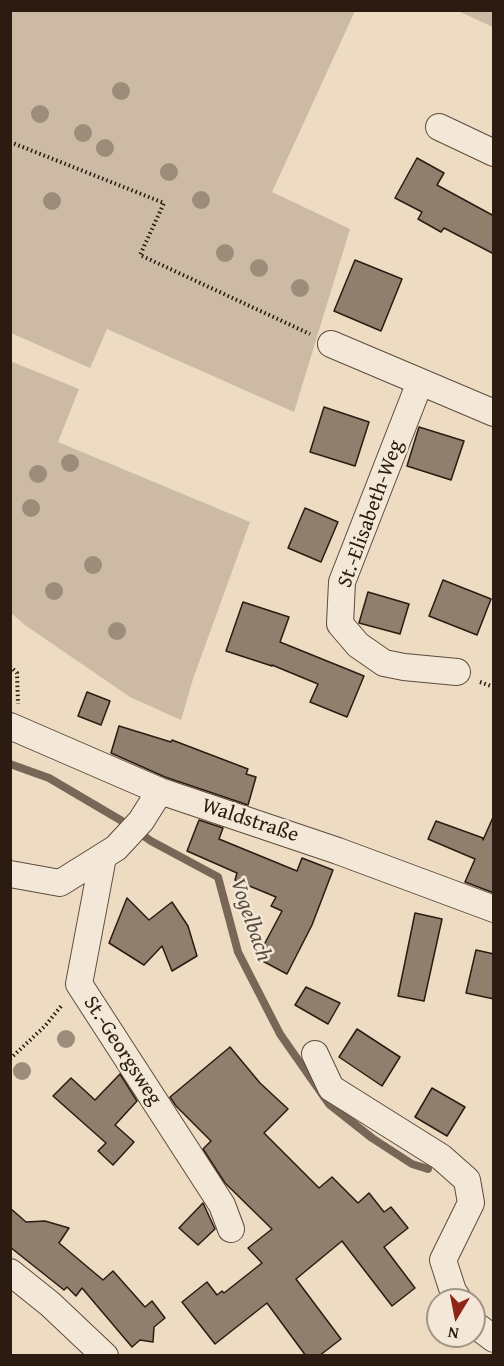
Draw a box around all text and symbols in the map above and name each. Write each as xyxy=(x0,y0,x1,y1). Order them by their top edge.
street label: St.-Elisabeth-Weg xyxy=(333,437,409,591)
street label: Waldstraße xyxy=(198,794,302,848)
water label: Vogelbach xyxy=(224,875,276,965)
street label: St.-Georgsweg xyxy=(77,992,167,1110)
north arrow xyxy=(426,1288,486,1348)
text: N xyxy=(446,1321,461,1347)

